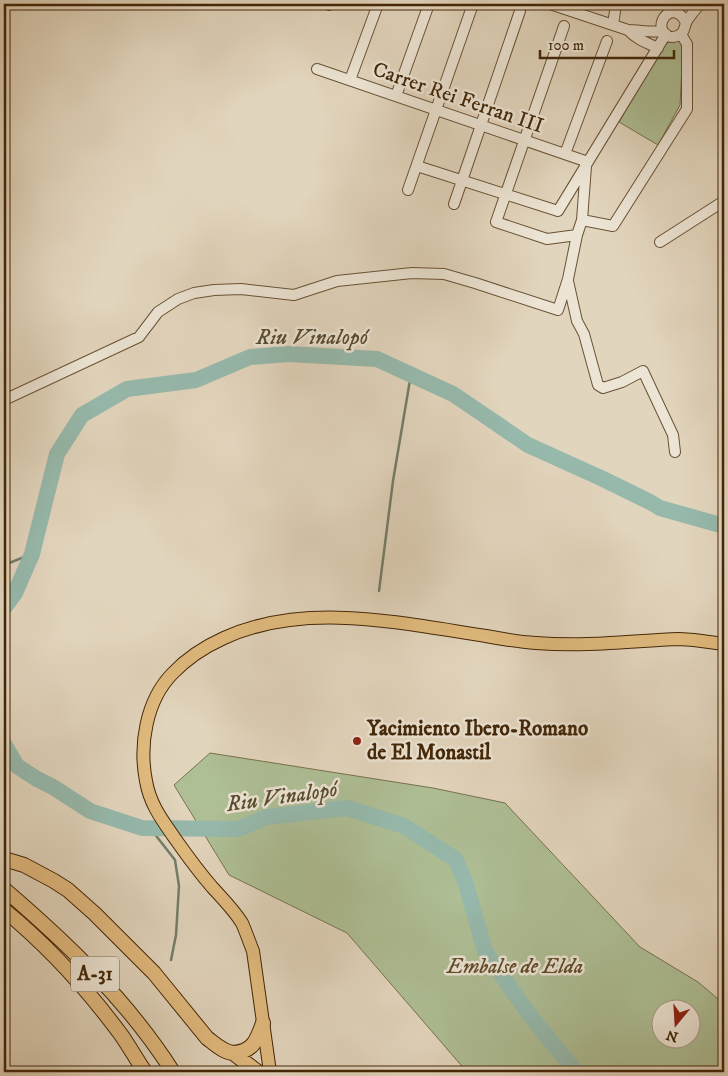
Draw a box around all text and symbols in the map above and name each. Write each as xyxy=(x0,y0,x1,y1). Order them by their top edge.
scale bar xyxy=(540,28,674,60)
text: 100 m xyxy=(548,36,584,55)
street label: Carrer Rei Ferran III xyxy=(369,57,547,139)
water label: Riu Vinalopó xyxy=(255,324,371,351)
place label: Yacimiento Ibero-Romano de El Monastil xyxy=(366,716,588,766)
marker: Yacimiento Ibero-Romano de El Monastil xyxy=(351,735,363,747)
water label: Riu Vinalopó xyxy=(224,775,342,818)
park label: Embalse de Elda xyxy=(446,954,583,980)
road number: A-31 xyxy=(71,956,119,992)
north arrow xyxy=(650,998,700,1048)
text: N xyxy=(664,1025,681,1046)

